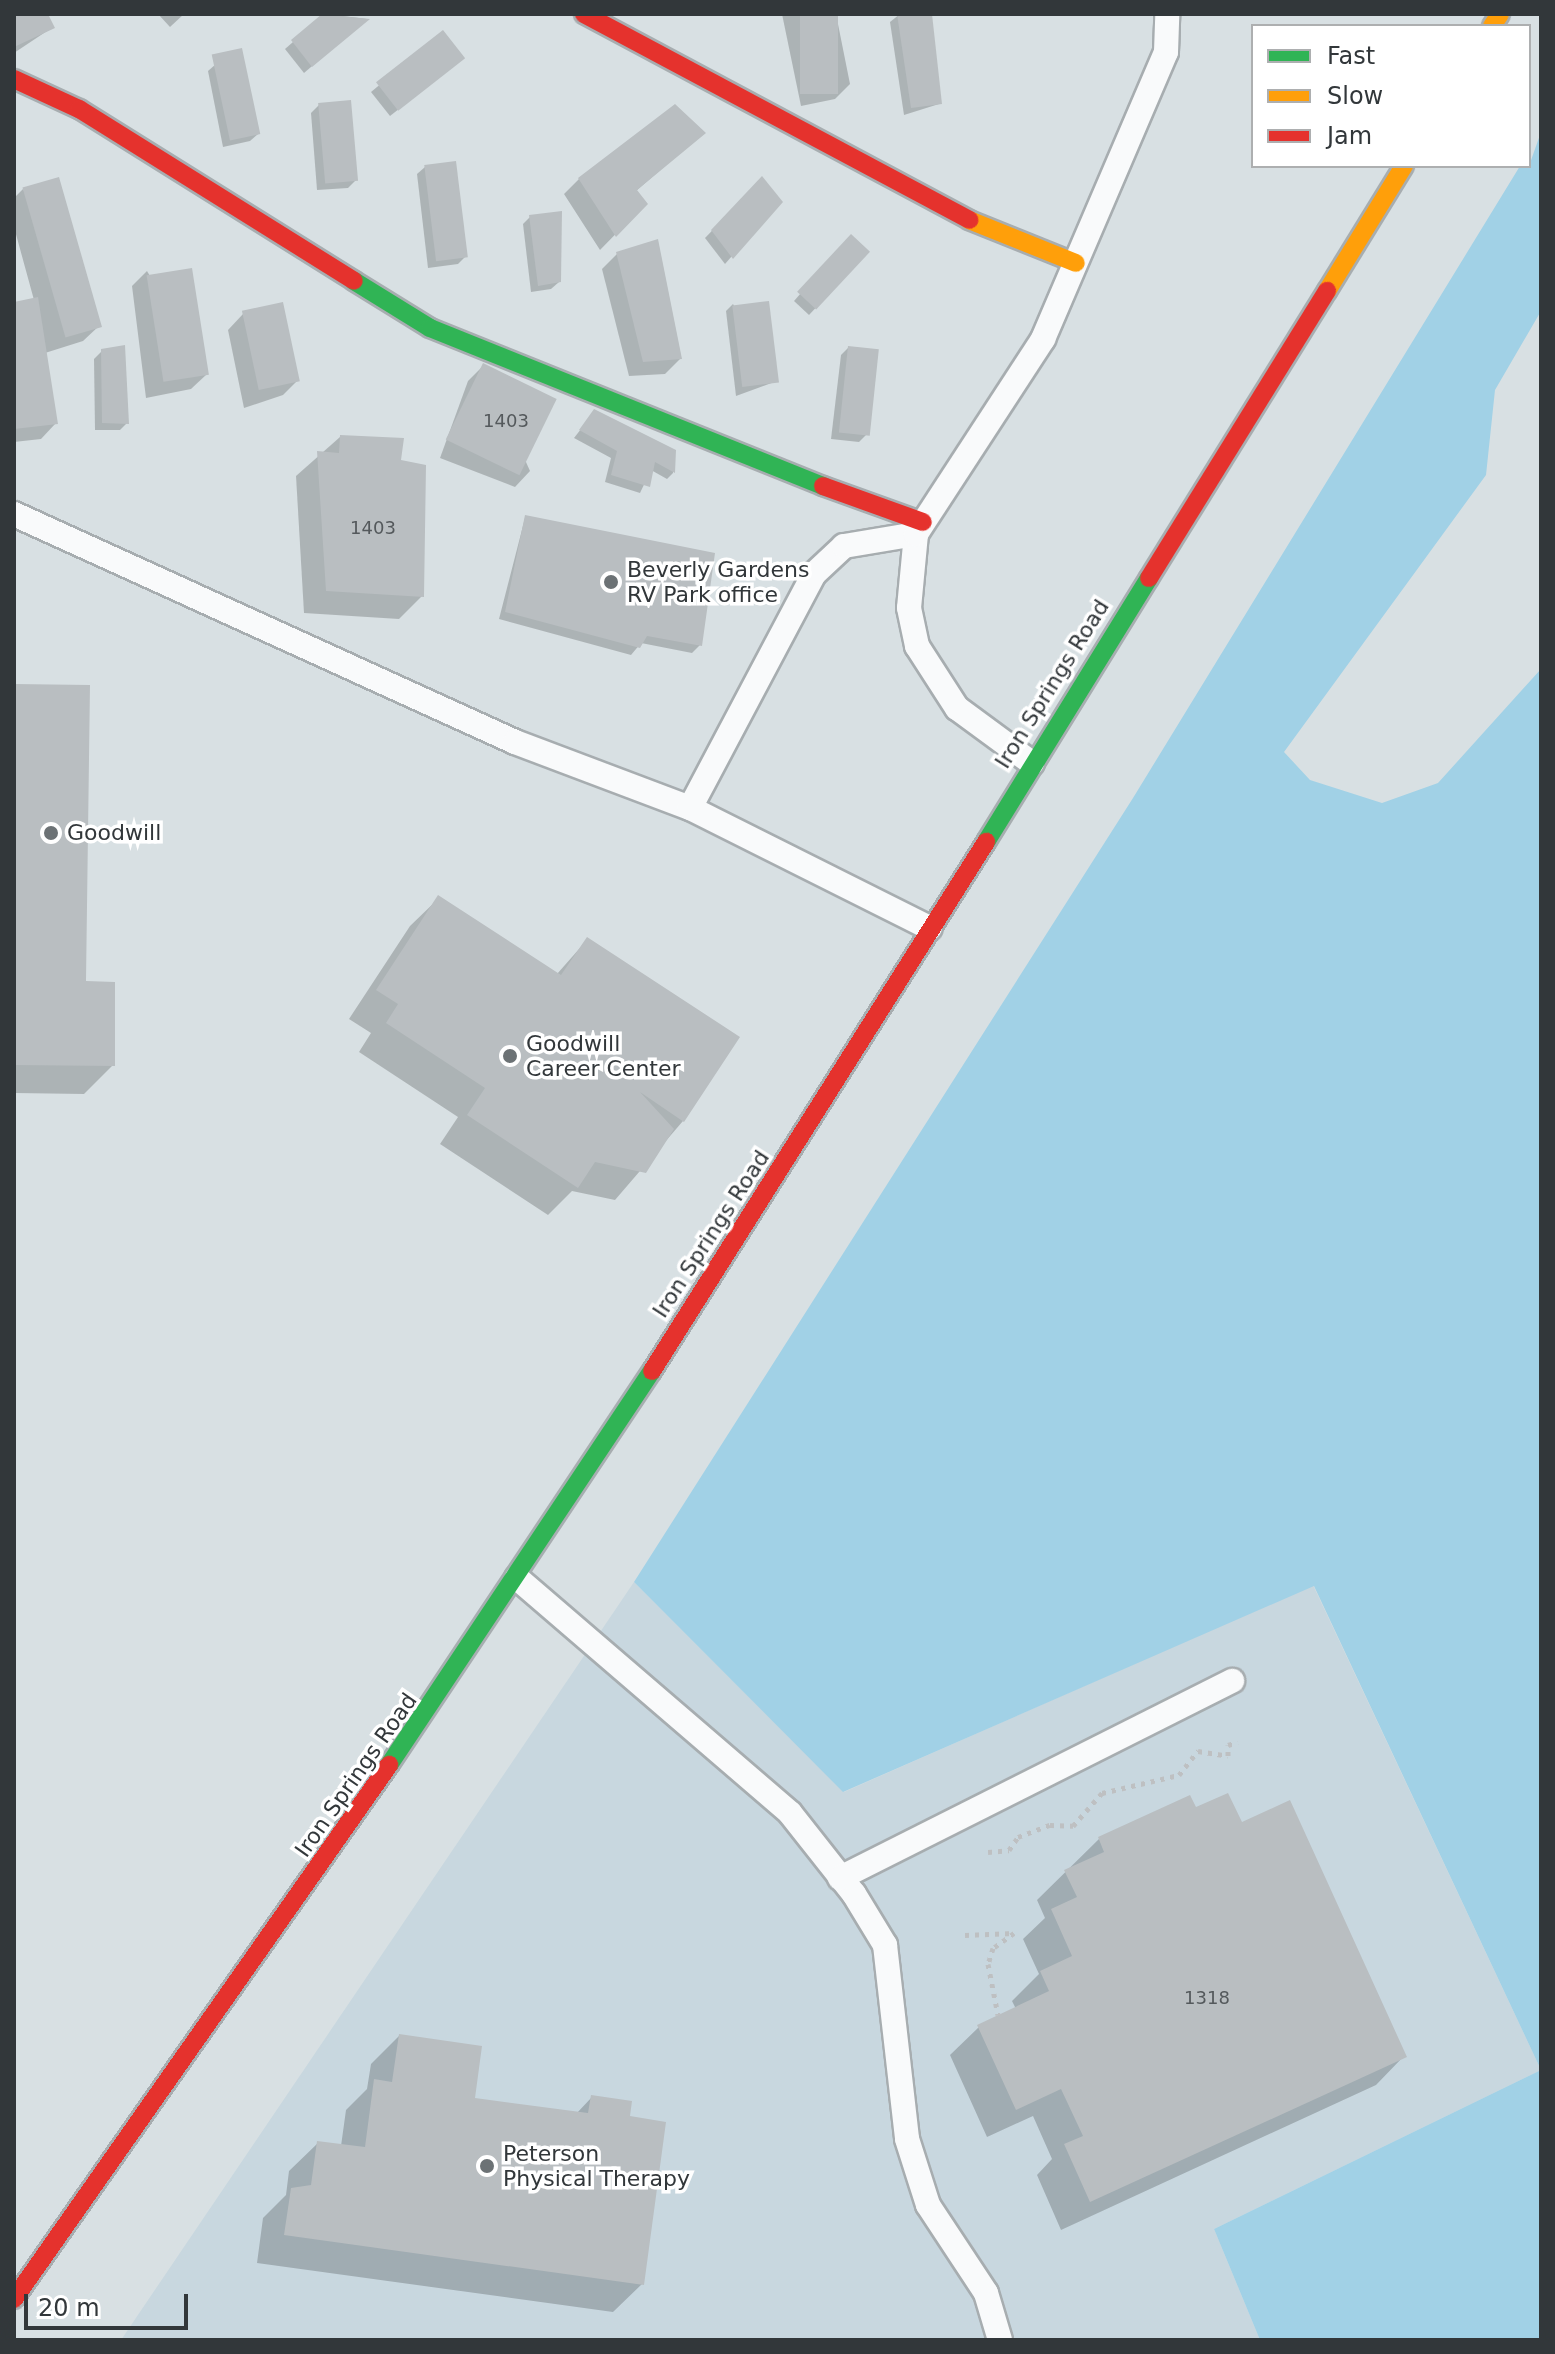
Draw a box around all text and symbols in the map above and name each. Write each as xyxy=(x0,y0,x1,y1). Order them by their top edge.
legend xyxy=(1251,24,1531,168)
text: Fast xyxy=(1327,42,1375,70)
text: Slow xyxy=(1327,82,1383,110)
text: Jam xyxy=(1327,122,1372,150)
house number: 1403 xyxy=(483,410,529,432)
house number: 1403 xyxy=(350,517,396,539)
place label: Beverly Gardens RV Park office xyxy=(627,556,809,608)
marker: Beverly Gardens RV Park office xyxy=(602,573,620,591)
street label: Iron Springs Road xyxy=(989,595,1115,773)
place label: Goodwill xyxy=(67,820,161,846)
marker: Goodwill xyxy=(42,824,60,842)
place label: Goodwill Career Center xyxy=(526,1030,681,1082)
marker: Goodwill Career Center xyxy=(501,1047,519,1065)
street label: Iron Springs Road xyxy=(647,1145,775,1323)
street label: Iron Springs Road xyxy=(290,1688,422,1862)
house number: 1318 xyxy=(1184,1987,1230,2009)
place label: Peterson Physical Therapy xyxy=(503,2140,690,2192)
marker: Peterson Physical Therapy xyxy=(478,2157,496,2175)
scale bar xyxy=(28,2278,192,2328)
text: 20 m xyxy=(38,2294,100,2322)

